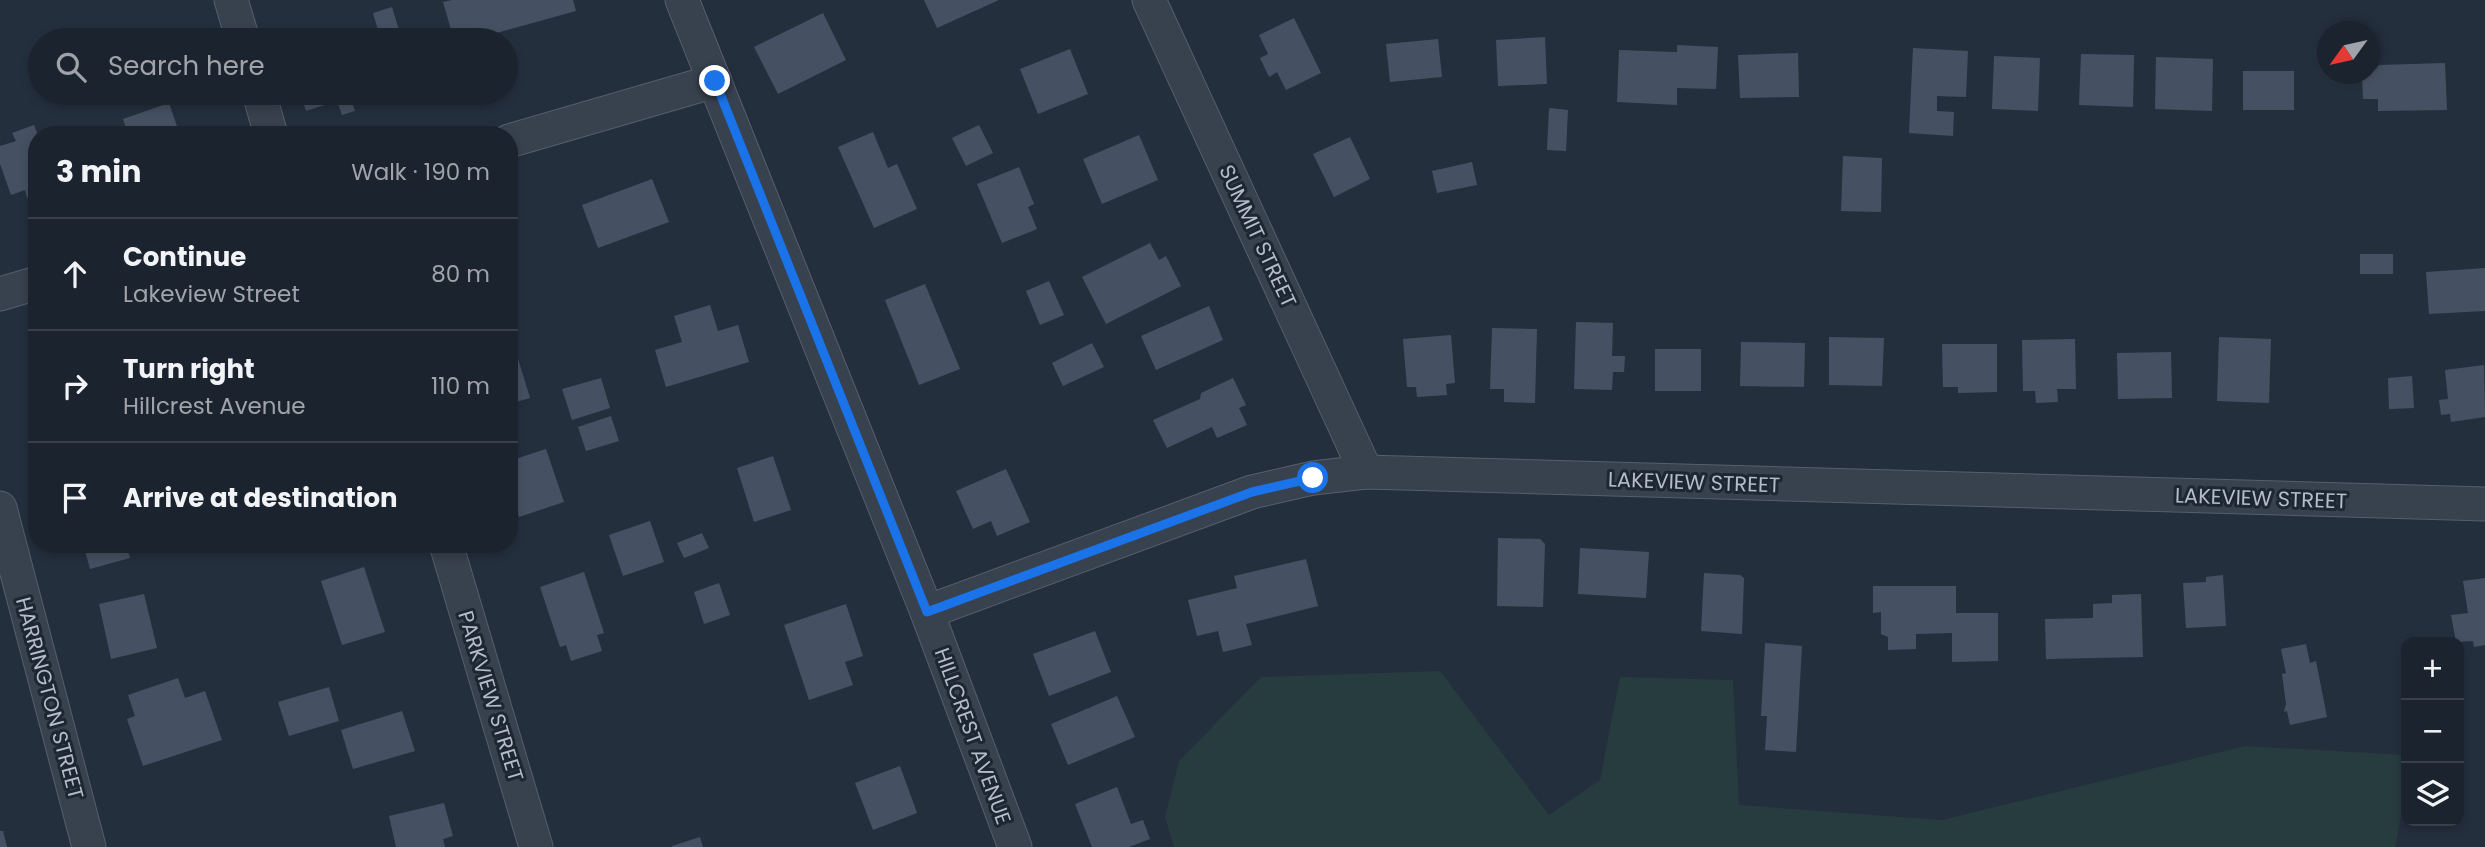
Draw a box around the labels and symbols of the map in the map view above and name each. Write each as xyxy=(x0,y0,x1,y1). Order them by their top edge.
north arrow xyxy=(2317,21,2380,84)
route end xyxy=(699,65,730,96)
street label: SUMMIT STREET xyxy=(1212,160,1304,312)
route start xyxy=(1297,462,1328,493)
street label: LAKEVIEW STREET xyxy=(1607,465,1781,499)
street label: LAKEVIEW STREET xyxy=(2174,481,2348,515)
street label: HARRINGTON STREET xyxy=(9,594,91,802)
street label: PARKVIEW STREET xyxy=(451,607,531,785)
street label: HILLCREST AVENUE xyxy=(928,644,1018,828)

